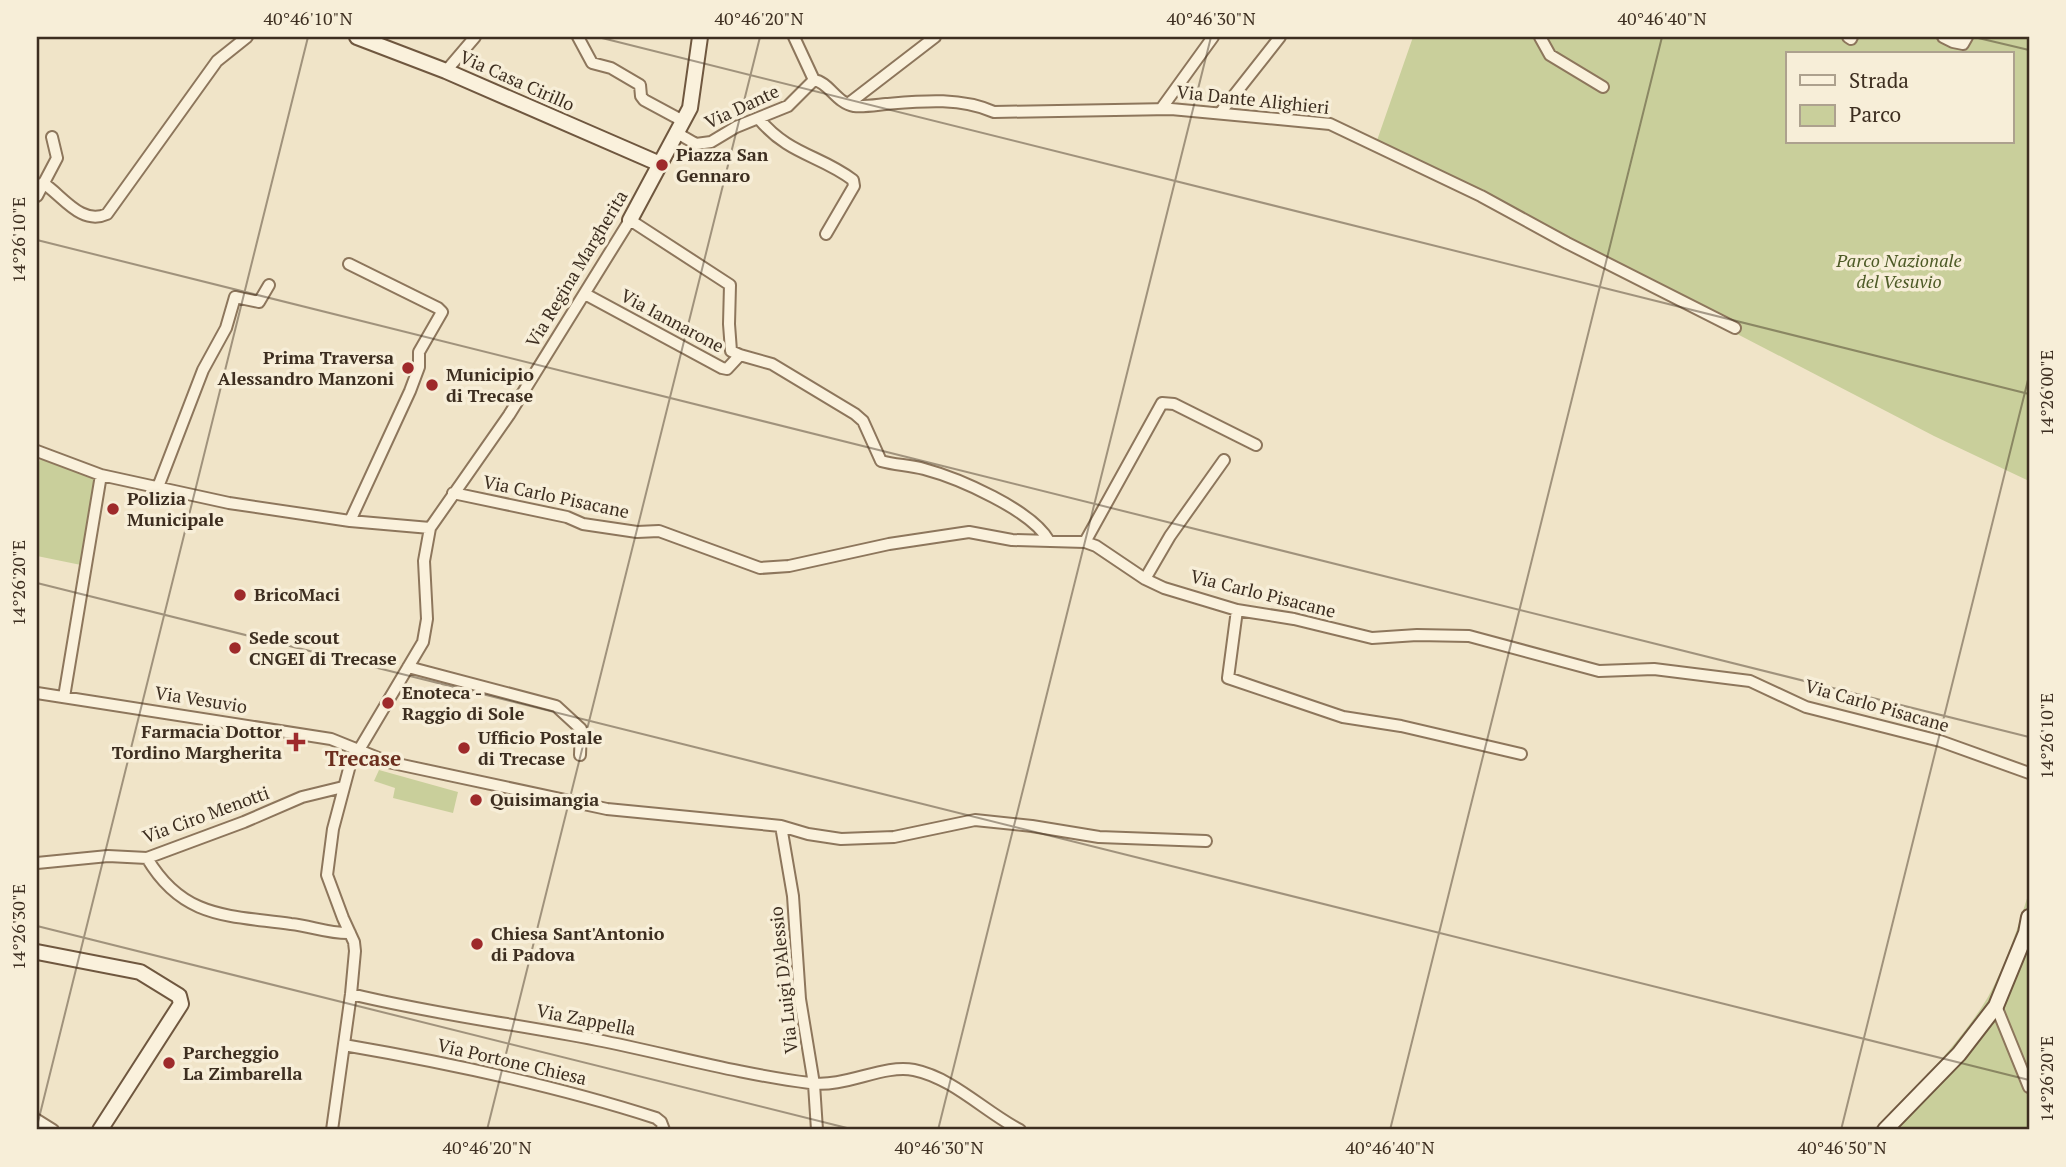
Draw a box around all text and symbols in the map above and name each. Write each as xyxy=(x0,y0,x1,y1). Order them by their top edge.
text: 40°46'10"N xyxy=(263,6,353,30)
text: 40°46'20"N xyxy=(714,6,804,30)
text: 40°46'30"N xyxy=(1166,6,1256,30)
text: 40°46'40"N xyxy=(1617,6,1707,30)
street label: Via Casa Cirillo xyxy=(456,44,579,116)
legend xyxy=(1786,52,2014,144)
text: Strada xyxy=(1849,66,1909,94)
street label: Via Dante xyxy=(701,78,783,134)
street label: Via Dante Alighieri xyxy=(1176,79,1331,119)
text: Parco xyxy=(1849,100,1901,128)
place label: Piazza San Gennaro xyxy=(676,142,769,187)
marker: Piazza San Gennaro xyxy=(654,157,670,173)
street label: Via Regina Margherita xyxy=(520,185,633,351)
text: 14°26'10"E xyxy=(6,197,30,283)
park label: Parco Nazionale del Vesuvio xyxy=(1835,248,1962,293)
street label: Via Iannarone xyxy=(617,283,728,357)
place label: Prima Traversa Alessandro Manzoni xyxy=(218,345,394,390)
text: 14°26'00"E xyxy=(2034,350,2058,436)
marker: Prima Traversa Alessandro Manzoni xyxy=(400,360,416,376)
place label: Municipio di Trecase xyxy=(446,362,534,407)
marker: Municipio di Trecase xyxy=(424,377,440,393)
street label: Via Carlo Pisacane xyxy=(481,469,631,523)
place label: Polizia Municipale xyxy=(127,486,224,531)
marker: Polizia Municipale xyxy=(105,501,121,517)
text: 14°26'20"E xyxy=(6,540,30,626)
street label: Via Carlo Pisacane xyxy=(1188,563,1338,623)
place label: BricoMaci xyxy=(254,582,340,606)
marker: BricoMaci xyxy=(232,587,248,603)
place label: Sede scout CNGEI di Trecase xyxy=(249,625,397,670)
marker: Sede scout CNGEI di Trecase xyxy=(227,640,243,656)
street label: Via Carlo Pisacane xyxy=(1802,673,1952,737)
street label: Via Vesuvio xyxy=(153,680,249,718)
place label: Enoteca - Raggio di Sole xyxy=(402,680,525,725)
text: 14°26'10"E xyxy=(2034,693,2058,779)
marker: Enoteca - Raggio di Sole xyxy=(380,695,396,711)
place label: Farmacia Dottor Tordino Margherita xyxy=(112,719,282,764)
place label: Ufficio Postale di Trecase xyxy=(478,725,603,770)
marker: Farmacia Dottor Tordino Margherita xyxy=(288,734,304,750)
marker: Ufficio Postale di Trecase xyxy=(456,740,472,756)
district label: Trecase xyxy=(325,744,401,772)
street label: Via Ciro Menotti xyxy=(139,780,272,848)
place label: Quisimangia xyxy=(490,787,599,811)
marker: Quisimangia xyxy=(468,792,484,808)
text: 14°26'30"E xyxy=(6,884,30,970)
street label: Via Luigi D'Alessio xyxy=(763,905,803,1055)
place label: Chiesa Sant'Antonio di Padova xyxy=(491,921,665,966)
marker: Chiesa Sant'Antonio di Padova xyxy=(469,936,485,952)
street label: Via Zappella xyxy=(535,998,638,1040)
street label: Via Portone Chiesa xyxy=(435,1032,589,1090)
text: 14°26'20"E xyxy=(2034,1036,2058,1122)
place label: Parcheggio La Zimbarella xyxy=(183,1040,302,1085)
marker: Parcheggio La Zimbarella xyxy=(161,1055,177,1071)
text: 40°46'20"N xyxy=(442,1135,532,1159)
text: 40°46'30"N xyxy=(894,1135,984,1159)
text: 40°46'40"N xyxy=(1345,1135,1435,1159)
text: 40°46'50"N xyxy=(1797,1135,1887,1159)

